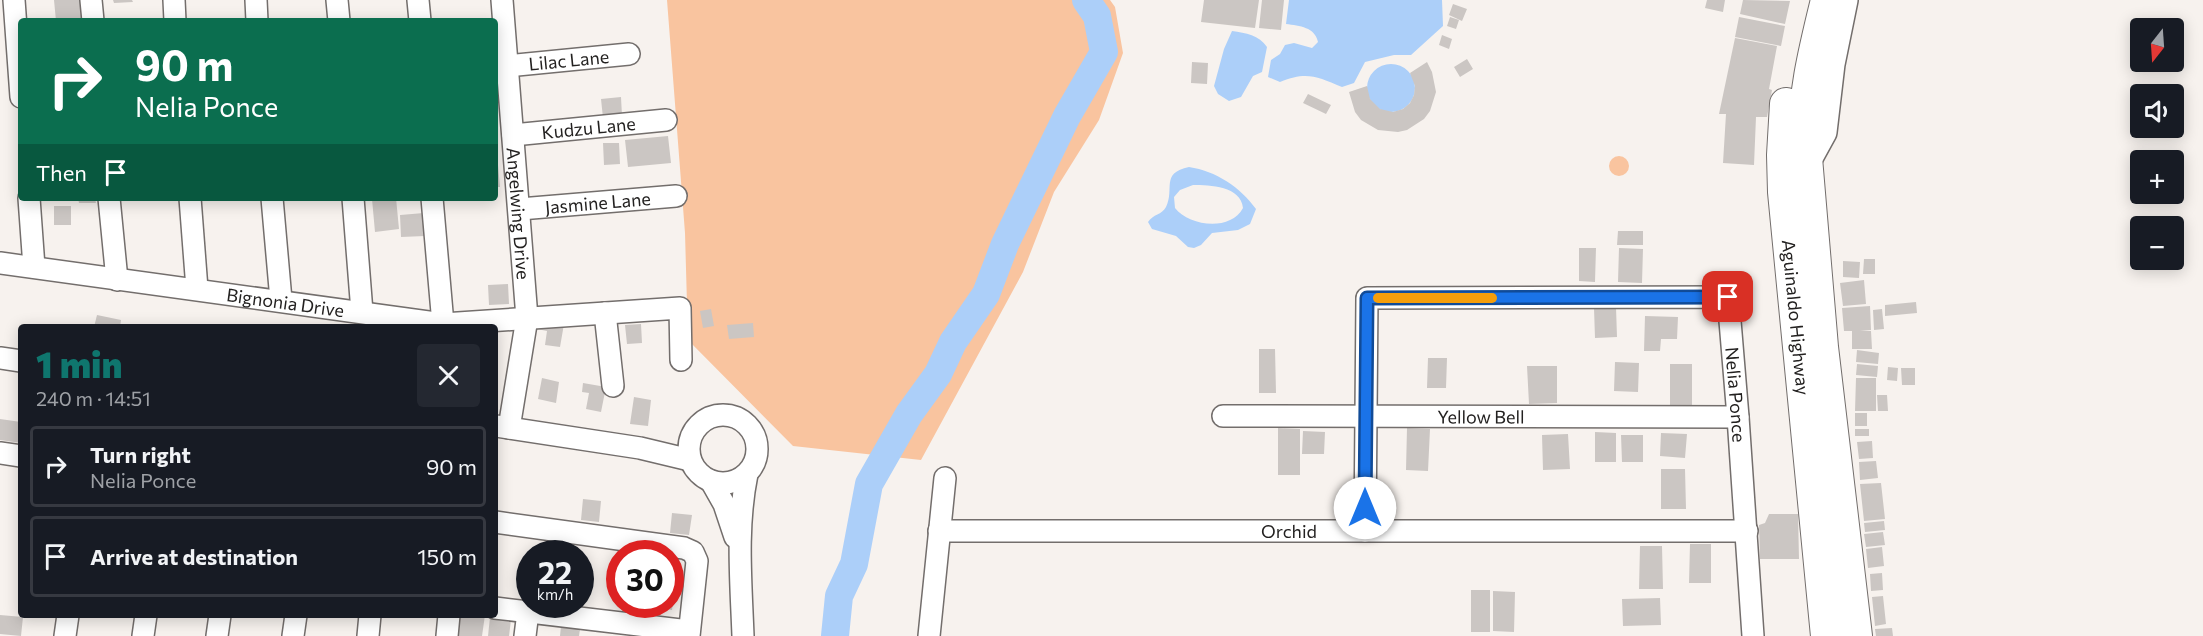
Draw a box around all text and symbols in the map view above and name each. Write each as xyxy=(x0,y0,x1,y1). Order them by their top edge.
north arrow xyxy=(2130,18,2184,72)
map controls xyxy=(2130,18,2184,270)
text: 90 m xyxy=(135,38,234,90)
icon: right xyxy=(36,42,114,120)
street label: Lilac Lane xyxy=(527,45,610,75)
button: sound xyxy=(2130,84,2184,138)
text: Nelia Ponce xyxy=(135,90,278,123)
street label: Kudzu Lane xyxy=(541,112,637,143)
street label: Angelwing Drive xyxy=(503,146,535,280)
button: + xyxy=(2130,150,2184,204)
icon: arrive xyxy=(99,156,132,189)
text: Then xyxy=(36,159,87,186)
street label: Jasmine Lane xyxy=(544,187,651,218)
button: − xyxy=(2130,216,2184,270)
street label: Aguinaldo Highway xyxy=(1778,238,1815,396)
pin xyxy=(1702,271,1753,322)
icon: arrive xyxy=(1711,280,1744,313)
street label: Bignonia Drive xyxy=(225,283,346,321)
text: 1 min xyxy=(36,341,122,385)
button: close xyxy=(417,344,480,407)
street label: Nelia Ponce xyxy=(1721,346,1751,443)
text: 240 m · 14:51 xyxy=(36,386,151,410)
street label: Yellow Bell xyxy=(1437,405,1525,428)
text: Turn right xyxy=(90,441,191,468)
icon: right xyxy=(39,450,72,483)
text: 90 m xyxy=(426,453,477,480)
text: Nelia Ponce xyxy=(90,468,196,492)
position arrow xyxy=(1333,476,1397,540)
street label: Orchid xyxy=(1261,520,1317,542)
icon: arrive xyxy=(39,540,72,573)
speed limit sign: 30 xyxy=(606,540,684,618)
text: Arrive at destination xyxy=(90,543,298,570)
text: 150 m xyxy=(417,543,477,570)
text: 22 xyxy=(538,553,572,590)
text: km/h xyxy=(537,585,573,603)

